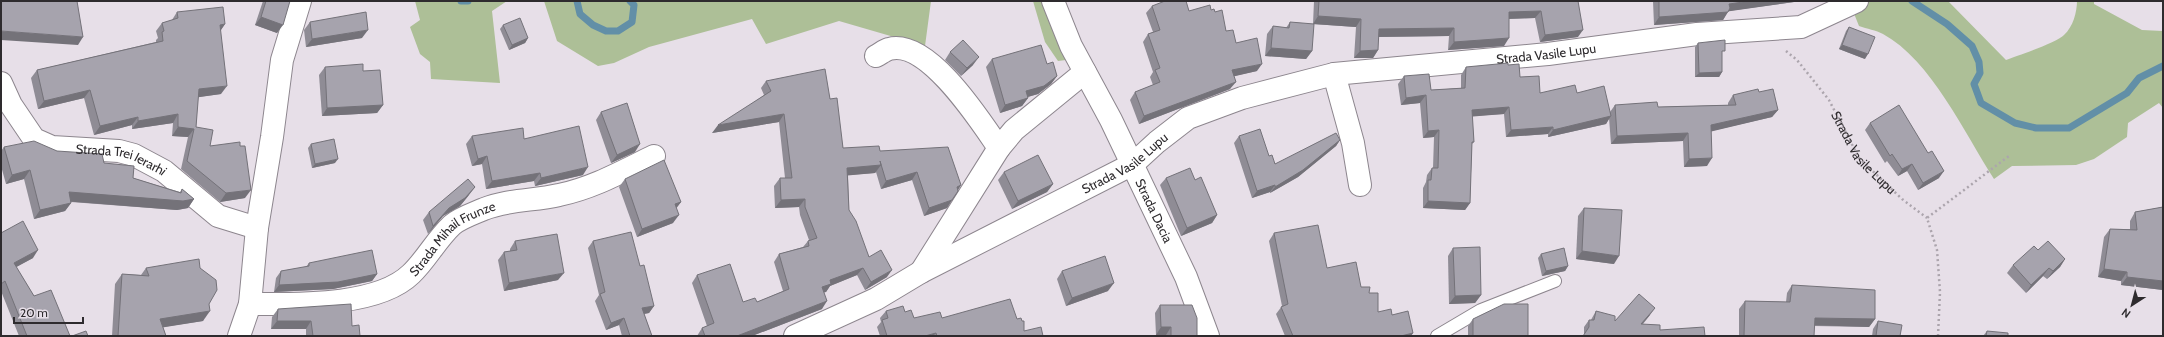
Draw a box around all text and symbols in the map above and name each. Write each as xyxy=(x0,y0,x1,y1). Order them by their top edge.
street label: Strada Vasile Lupu xyxy=(1496,40,1597,67)
street label: Strada Vasile Lupu xyxy=(1828,108,1900,197)
street label: Strada Vasile Lupu xyxy=(1079,129,1171,197)
street label: Strada Trei Ierarhi xyxy=(75,140,170,178)
street label: Strada Dacia xyxy=(1132,176,1177,246)
street label: Strada Mihail Frunze xyxy=(406,198,497,279)
north arrow xyxy=(2112,285,2152,325)
scale bar xyxy=(14,299,83,325)
text: 20 m xyxy=(20,305,48,320)
text: N xyxy=(2119,305,2133,321)

